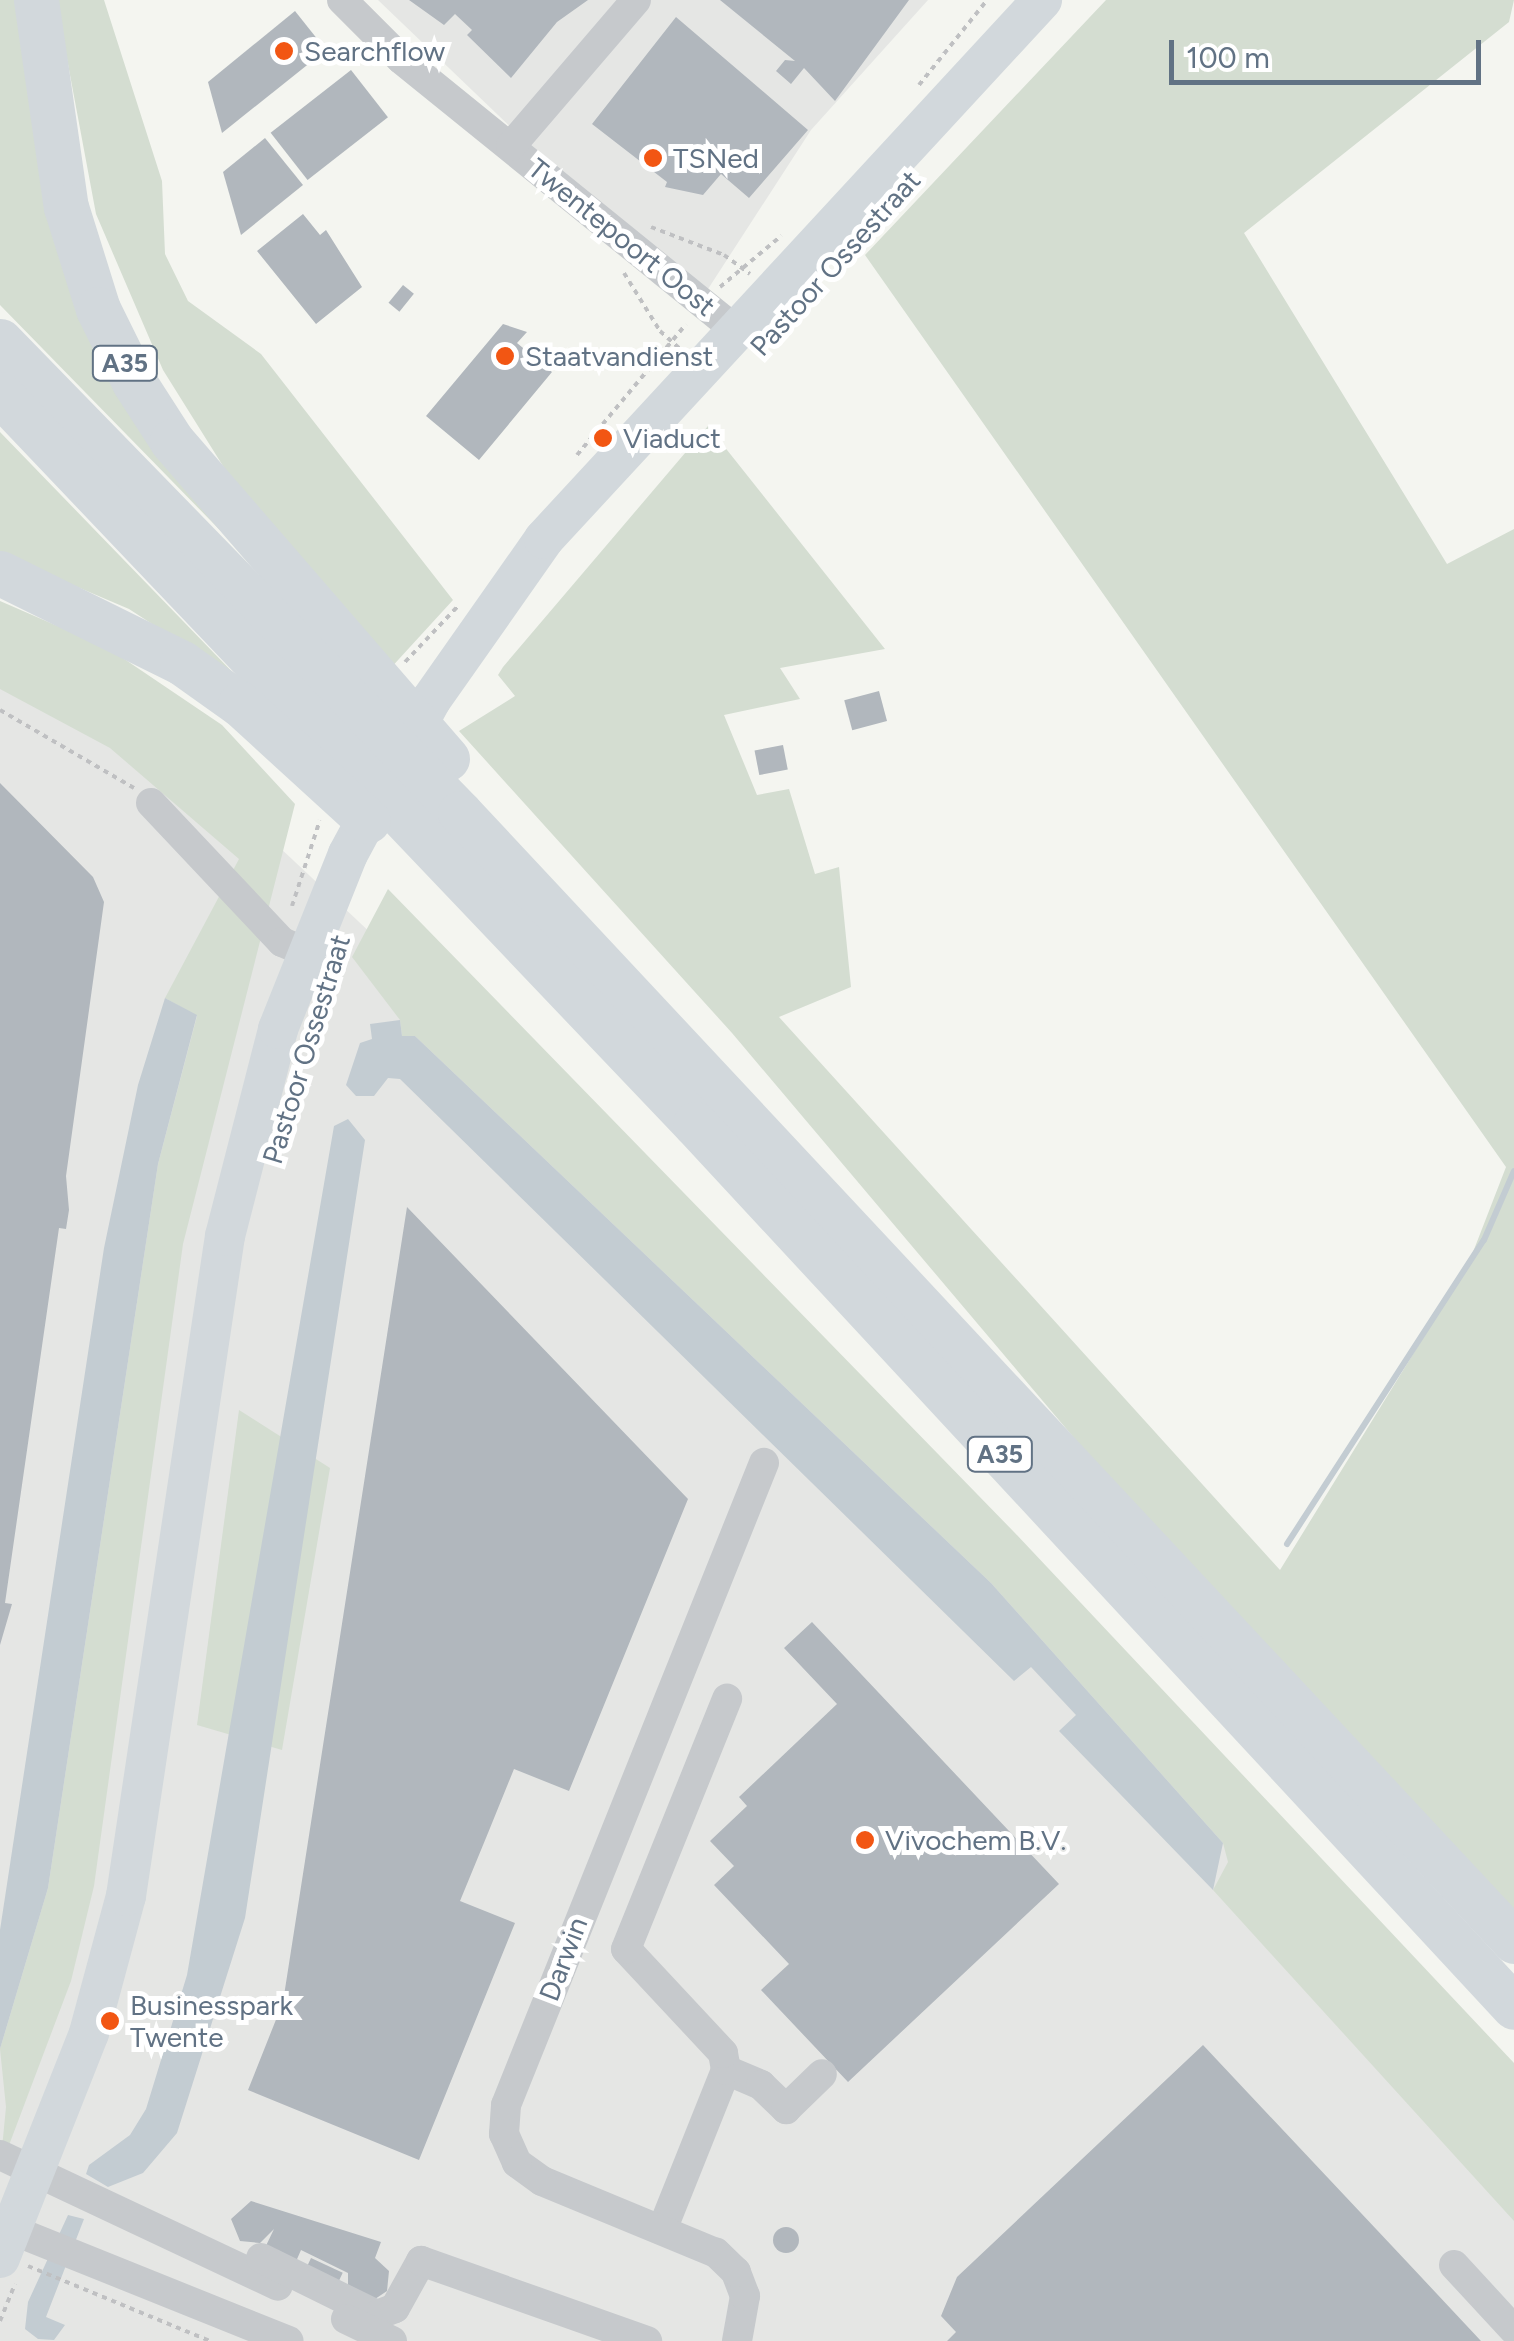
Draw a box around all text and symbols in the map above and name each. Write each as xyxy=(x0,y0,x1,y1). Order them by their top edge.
scale bar xyxy=(1174,20,1486,82)
place label: Searchflow xyxy=(304,34,445,68)
text: 100 m xyxy=(1186,39,1270,76)
marker: Searchflow xyxy=(273,40,295,62)
place label: TSNed xyxy=(673,141,759,175)
marker: TSNed xyxy=(642,147,664,169)
street label: Twentepoort Oost xyxy=(522,151,722,323)
street label: Pastoor Ossestraat xyxy=(743,163,927,363)
place label: Staatvandienst xyxy=(525,339,713,373)
road number: A35 xyxy=(90,343,160,383)
marker: Staatvandienst xyxy=(494,345,516,367)
place label: Viaduct xyxy=(623,421,721,455)
marker: Viaduct xyxy=(592,427,614,449)
street label: Pastoor Ossestraat xyxy=(255,930,357,1168)
road number: A35 xyxy=(965,1434,1035,1474)
place label: Vivochem B.V. xyxy=(885,1823,1066,1857)
marker: Vivochem B.V. xyxy=(854,1829,876,1851)
street label: Darwin xyxy=(532,1912,594,2006)
place label: Businesspark Twente xyxy=(130,1988,293,2054)
marker: Businesspark Twente xyxy=(99,2010,121,2032)

